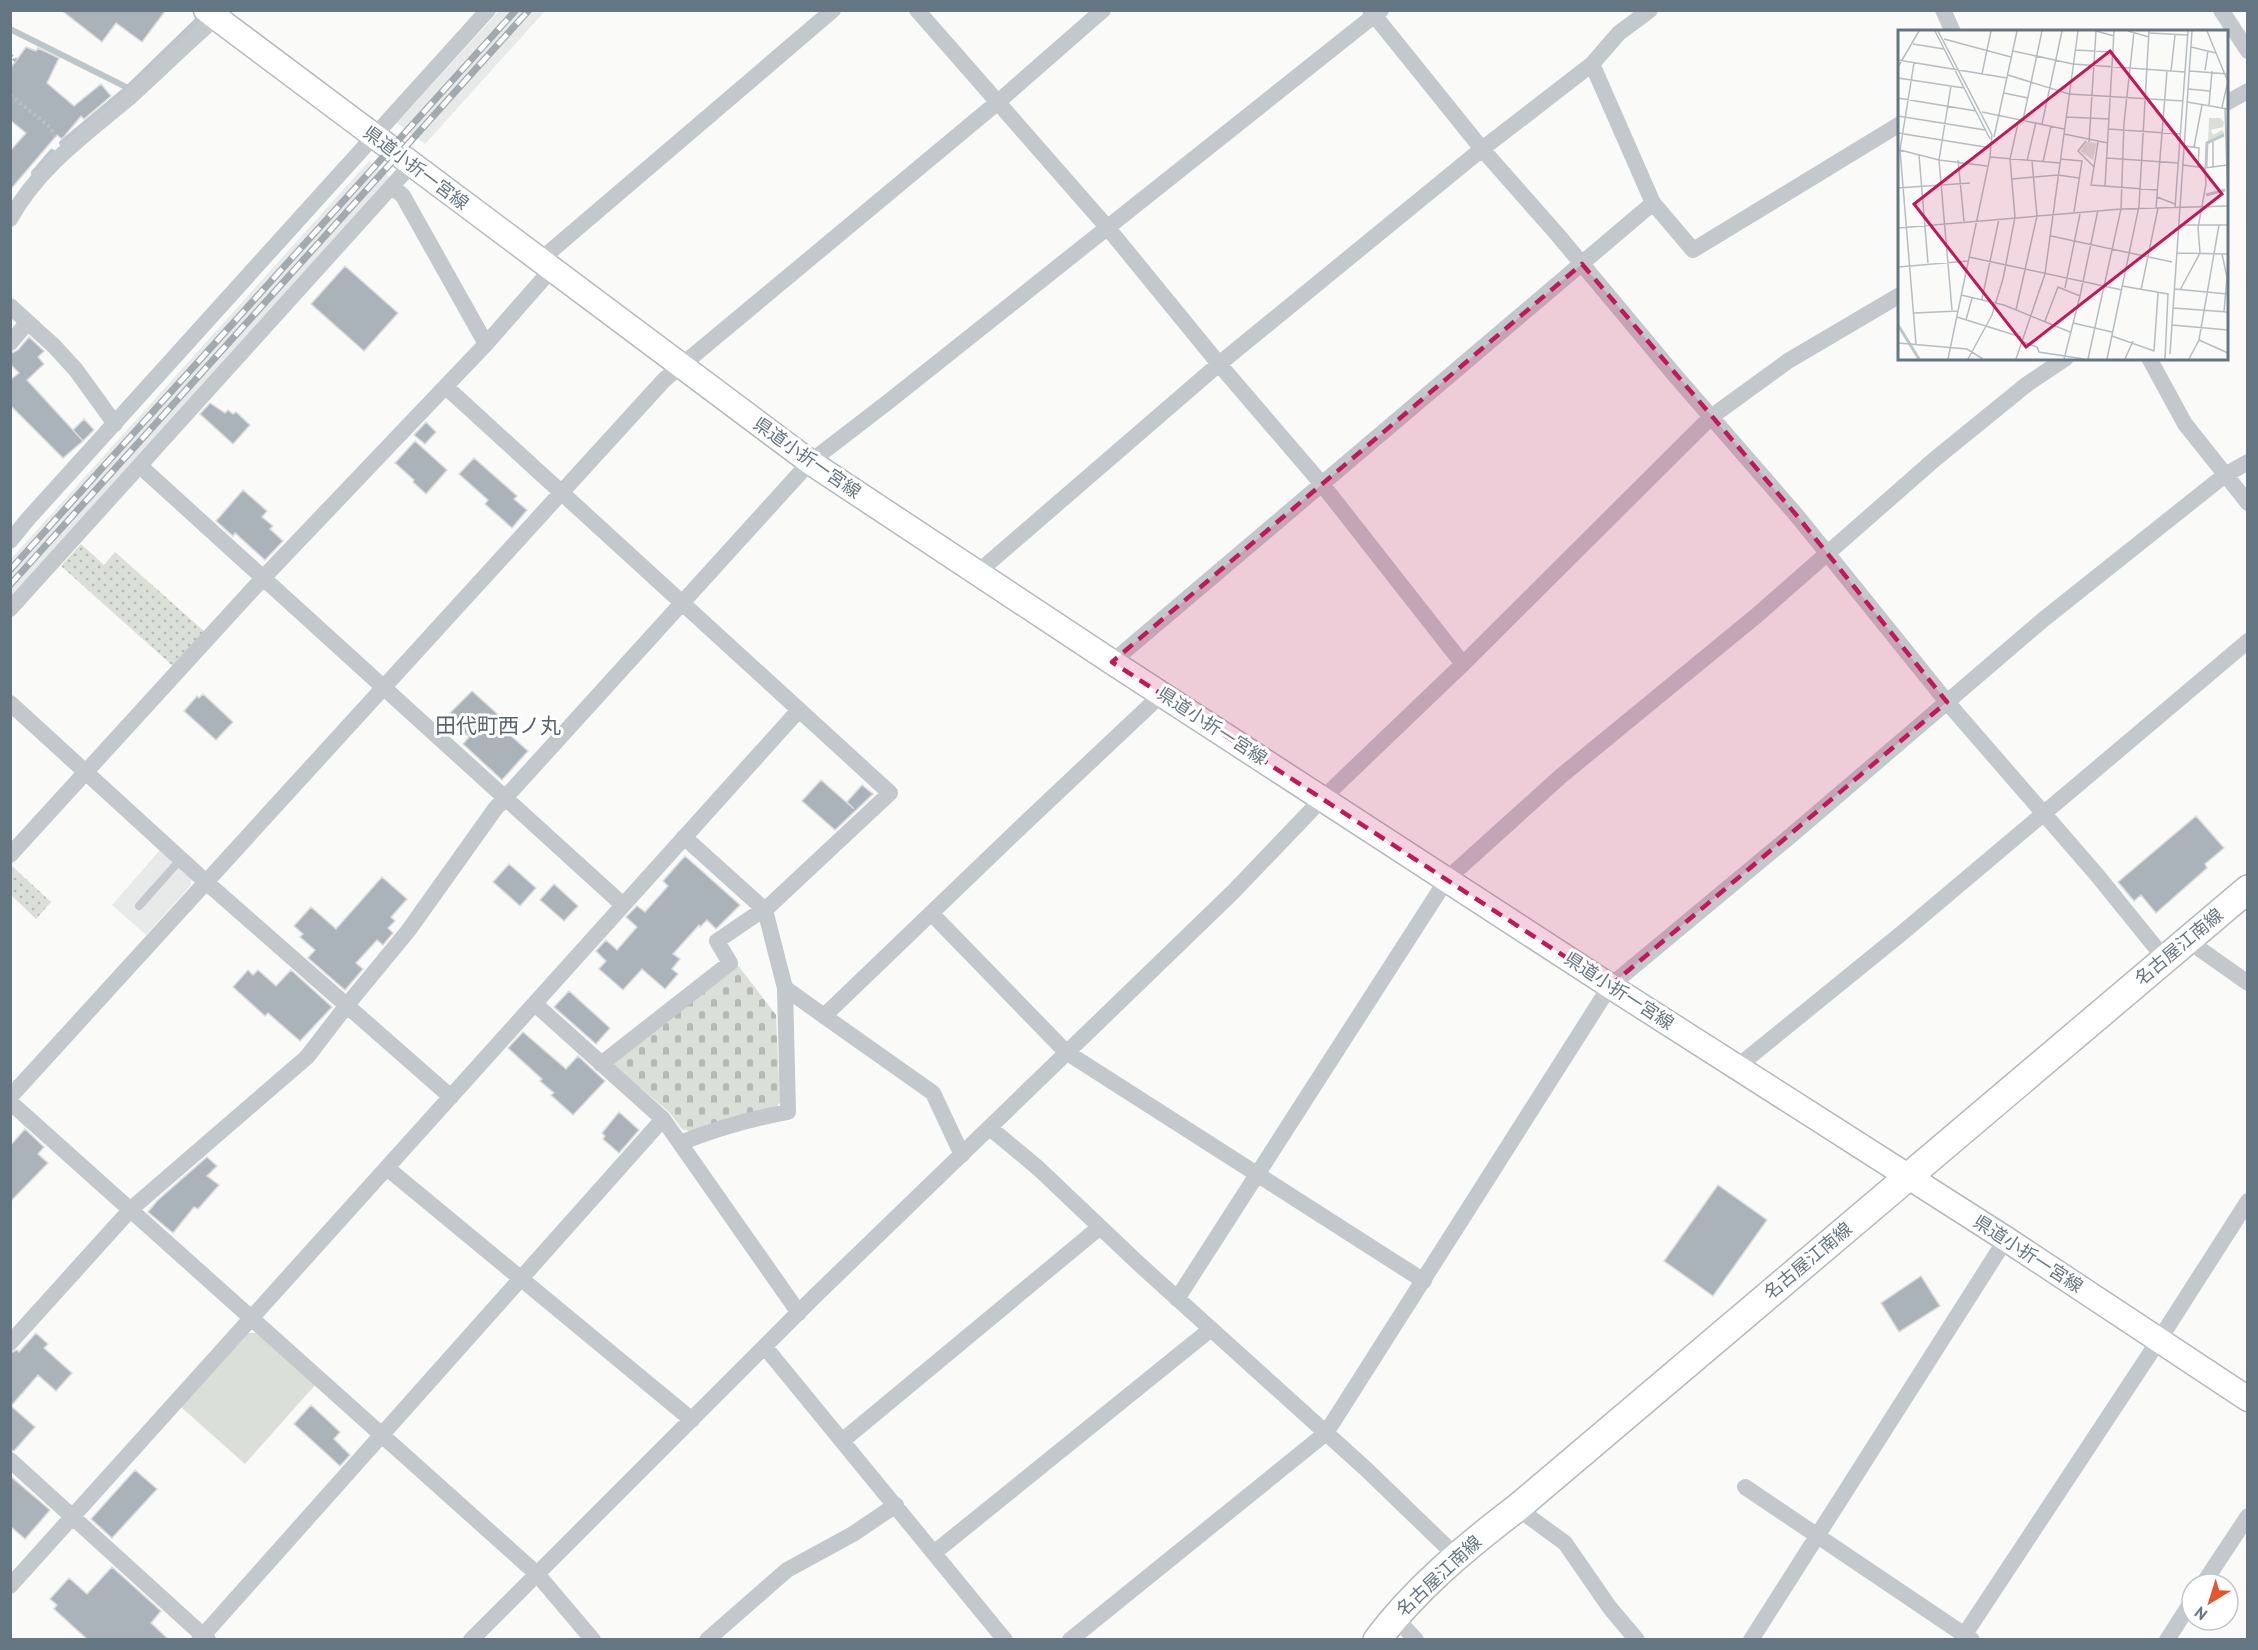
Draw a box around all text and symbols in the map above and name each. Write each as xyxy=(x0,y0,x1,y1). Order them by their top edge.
inset map xyxy=(1898,30,2228,360)
street label: 県道小折一宮線 xyxy=(359,121,474,215)
street label: 県道小折一宮線 xyxy=(749,412,865,503)
street label: 県道小折一宮線 xyxy=(1153,682,1271,770)
district label: 田代町西ノ丸 xyxy=(435,712,561,739)
street label: 名古屋江南線 xyxy=(2130,903,2227,990)
street label: 県道小折一宮線 xyxy=(1560,947,1678,1035)
street label: 県道小折一宮線 xyxy=(1969,1210,2087,1298)
street label: 名古屋江南線 xyxy=(1759,1217,1856,1304)
street label: 名古屋江南線 xyxy=(1391,1530,1486,1621)
north arrow xyxy=(2180,1572,2240,1632)
text: N xyxy=(2190,1603,2211,1625)

